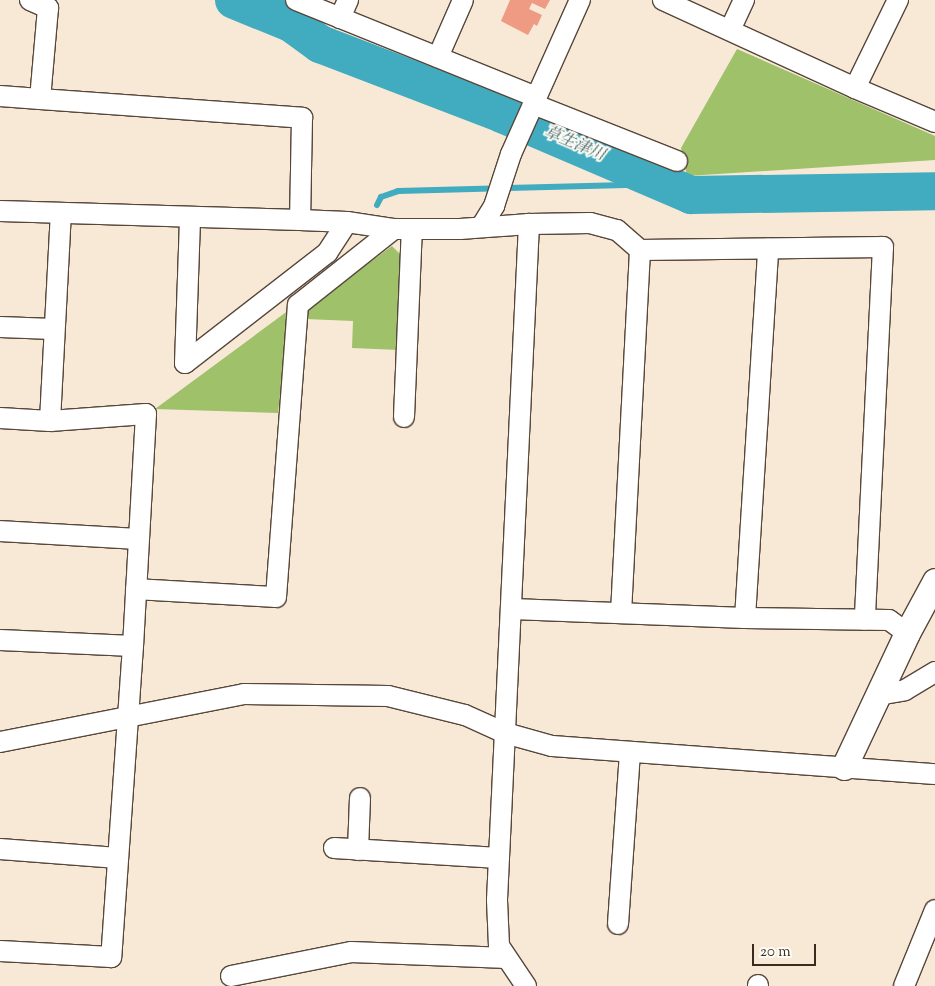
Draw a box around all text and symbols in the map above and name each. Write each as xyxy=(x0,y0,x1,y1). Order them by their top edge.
water label: 草生津川 xyxy=(541,124,607,166)
scale bar xyxy=(755,934,819,966)
text: 20 m xyxy=(760,942,791,963)

